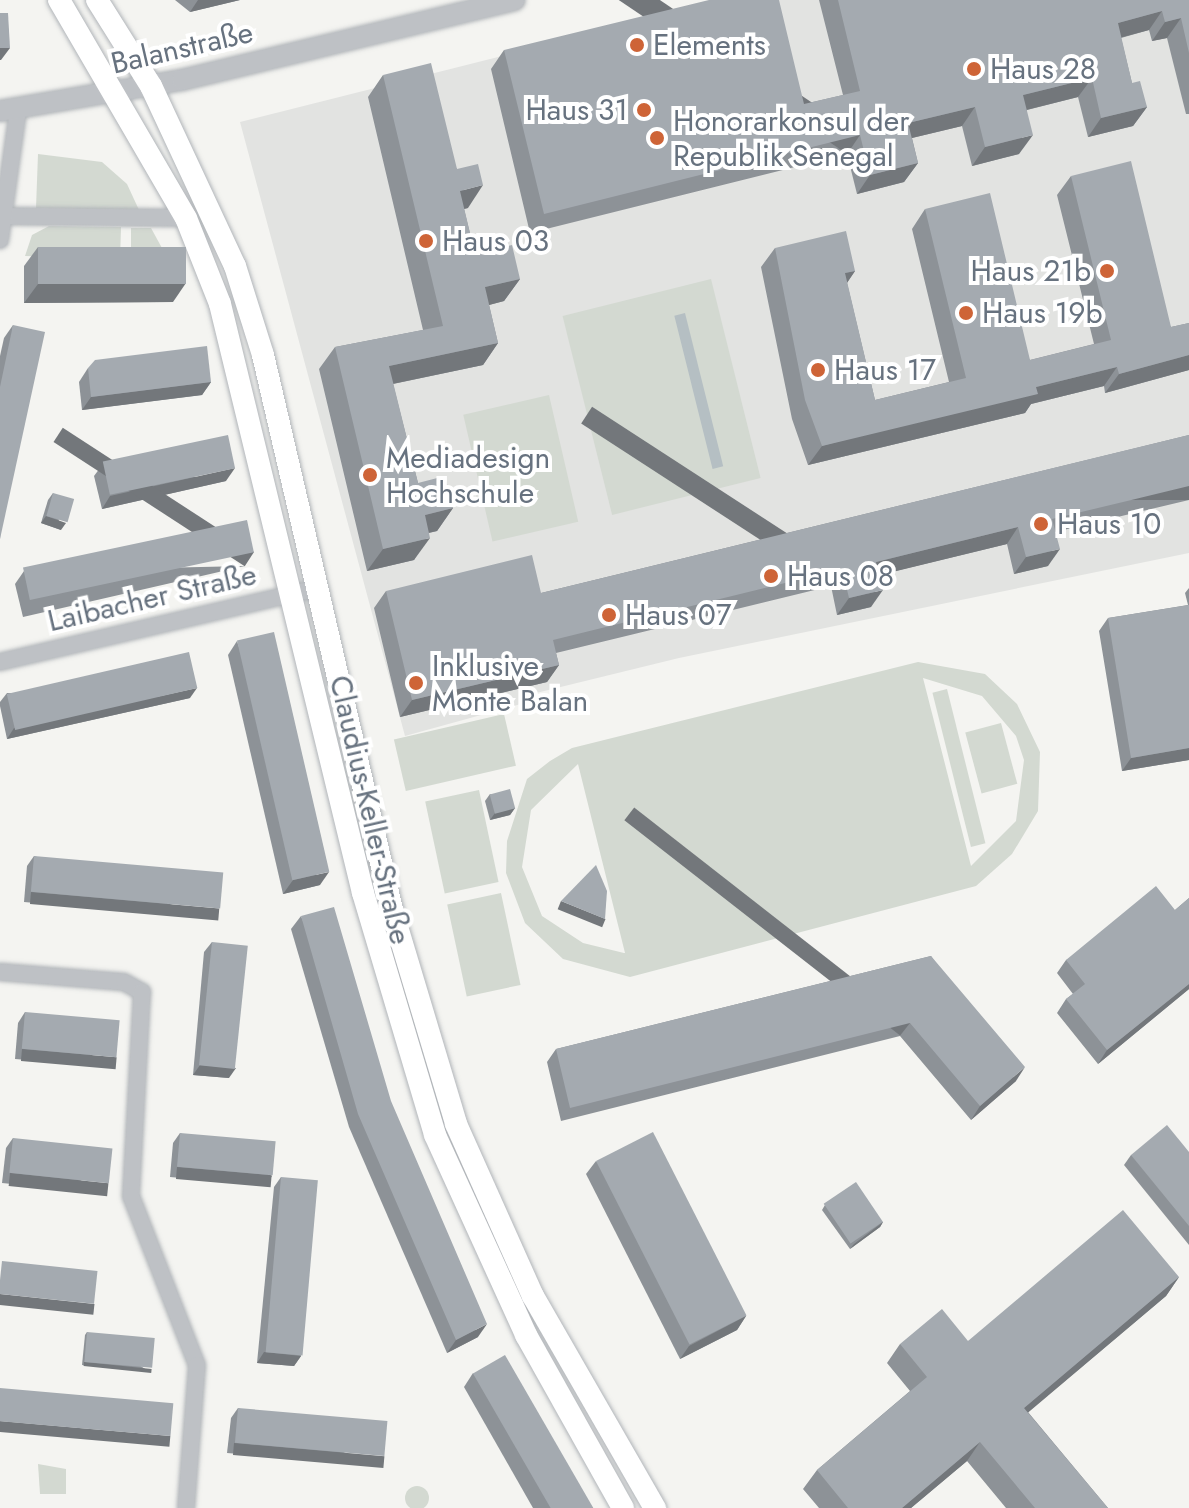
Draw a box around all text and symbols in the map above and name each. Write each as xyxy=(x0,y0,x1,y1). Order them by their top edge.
street label: Balanstraße xyxy=(107,14,257,82)
place label: Elements xyxy=(653,27,766,63)
marker: Elements xyxy=(628,36,646,54)
place label: Haus 28 xyxy=(990,51,1096,87)
marker: Haus 28 xyxy=(965,60,983,78)
place label: Haus 31 xyxy=(525,92,628,128)
marker: Haus 31 xyxy=(635,101,653,119)
place label: Honorarkonsul der Republik Senegal xyxy=(673,103,909,174)
marker: Honorarkonsul der Republik Senegal xyxy=(648,129,666,147)
place label: Haus 03 xyxy=(442,223,549,259)
marker: Haus 03 xyxy=(417,232,435,250)
place label: Haus 21b xyxy=(971,253,1091,289)
marker: Haus 21b xyxy=(1098,262,1116,280)
place label: Haus 19b xyxy=(982,295,1103,331)
marker: Haus 19b xyxy=(957,304,975,322)
place label: Haus 17 xyxy=(834,352,936,388)
marker: Haus 17 xyxy=(809,361,827,379)
place label: Mediadesign Hochschule xyxy=(386,440,550,510)
marker: Mediadesign Hochschule xyxy=(361,466,379,484)
place label: Haus 10 xyxy=(1057,506,1161,542)
marker: Haus 10 xyxy=(1032,515,1050,533)
street label: Laibacher Straße xyxy=(44,557,260,639)
place label: Haus 08 xyxy=(787,558,894,594)
marker: Haus 08 xyxy=(762,567,780,585)
place label: Haus 07 xyxy=(625,597,731,633)
marker: Haus 07 xyxy=(600,606,618,624)
place label: Inklusive Monte Balan xyxy=(432,648,588,718)
street label: Claudius-Keller-Straße xyxy=(322,672,418,948)
marker: Inklusive Monte Balan xyxy=(407,674,425,692)

